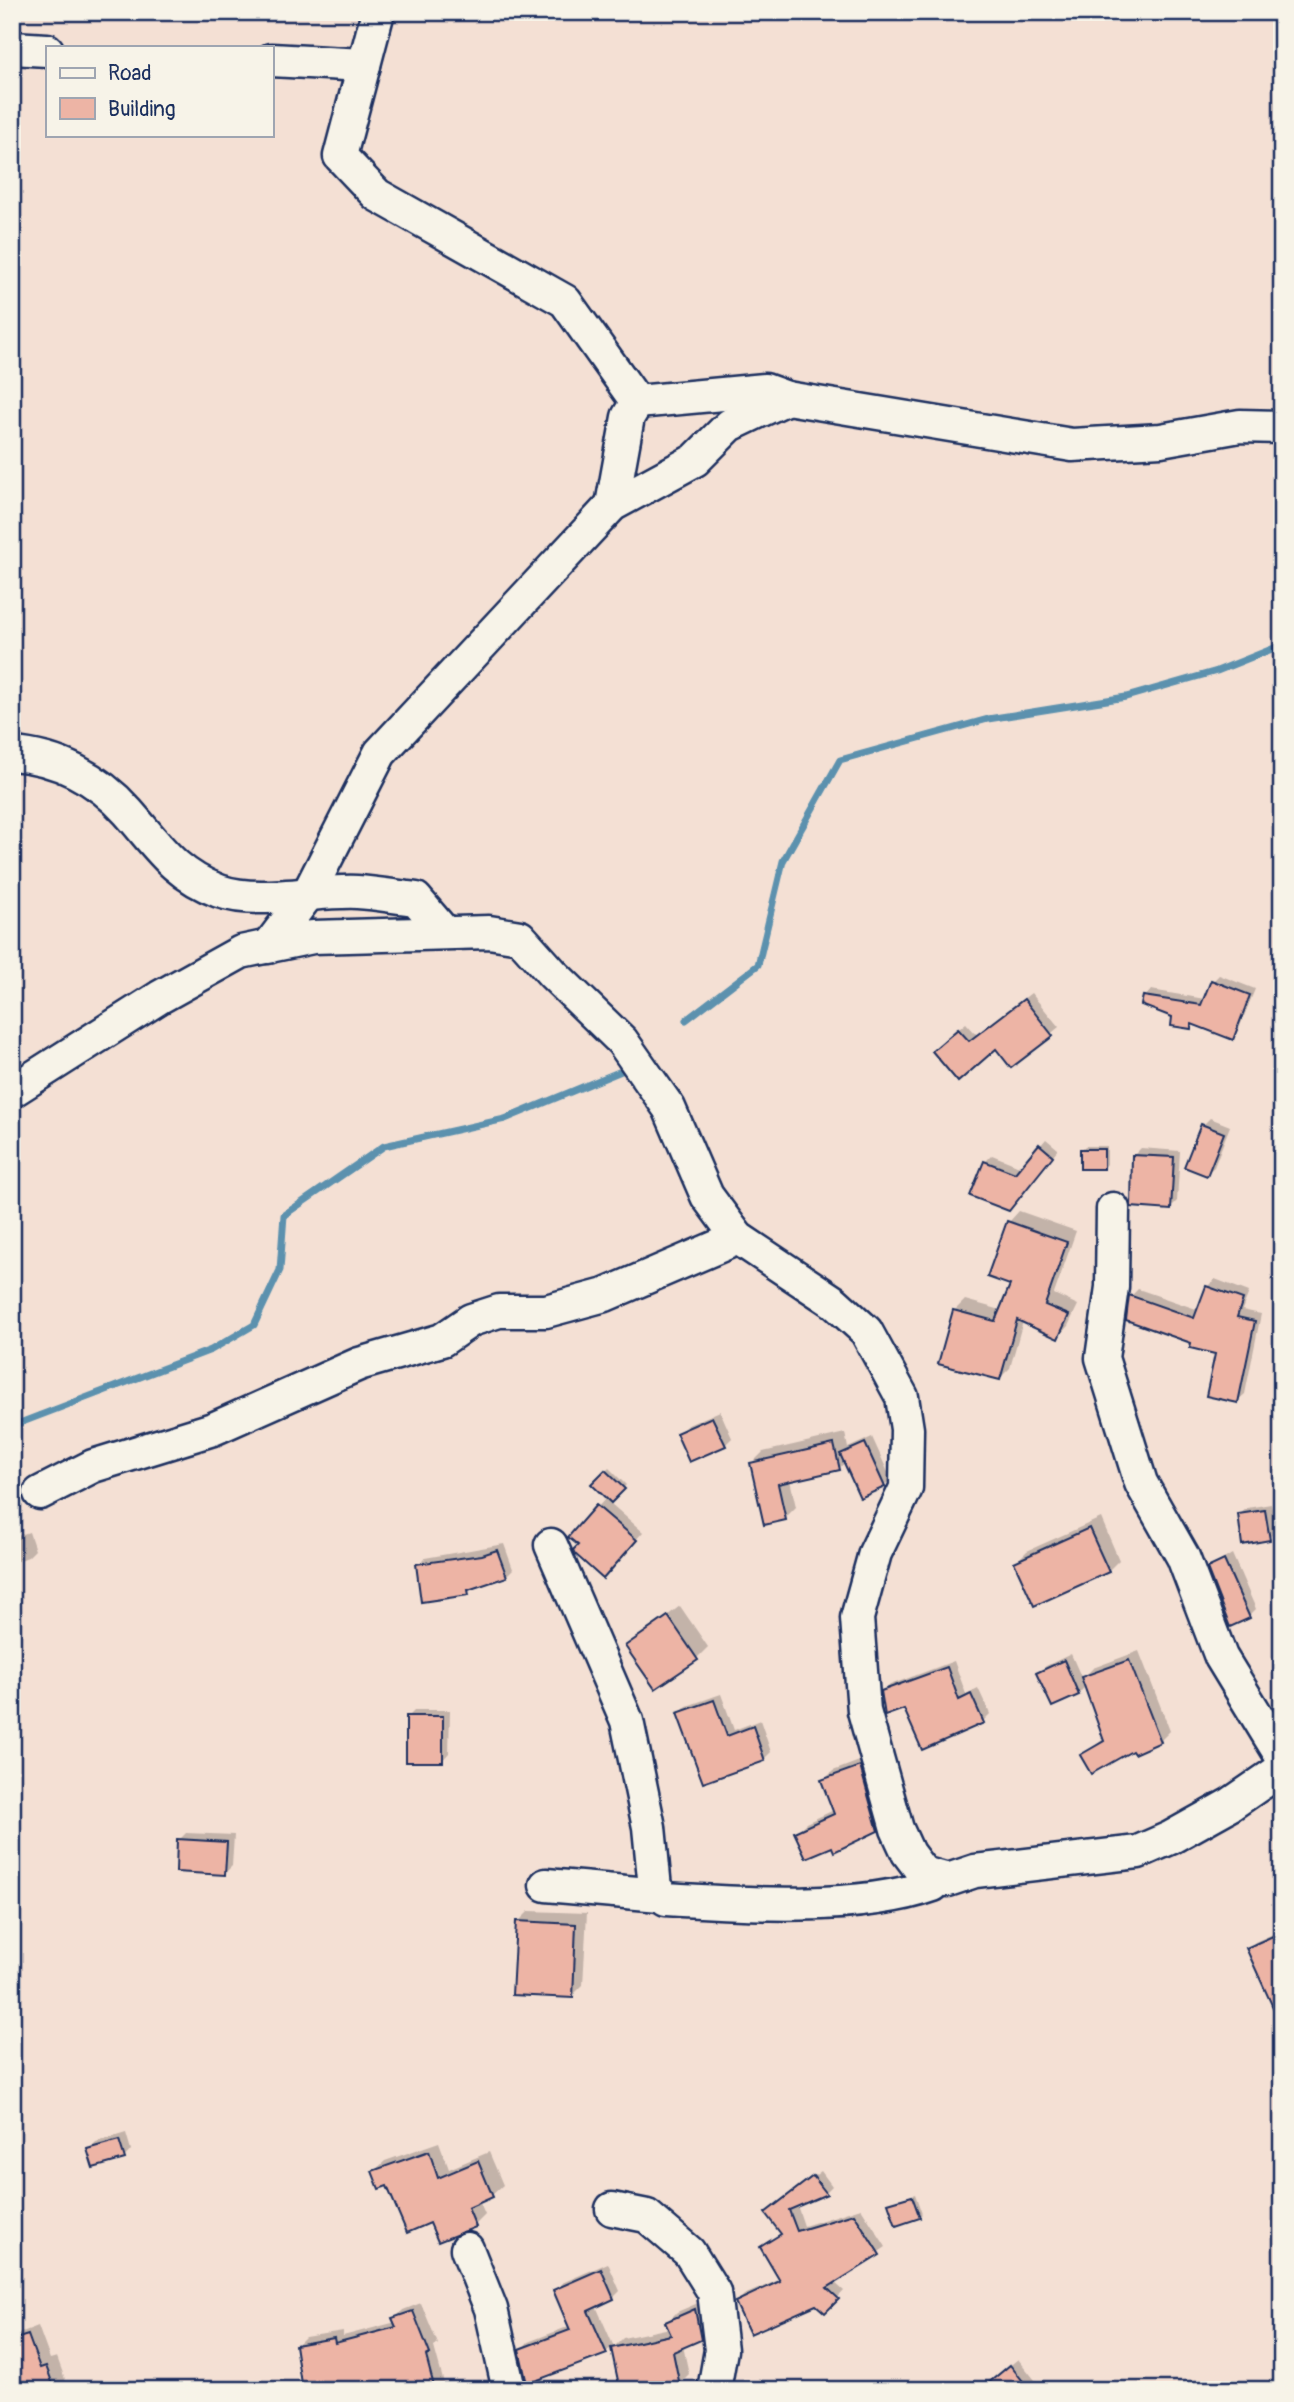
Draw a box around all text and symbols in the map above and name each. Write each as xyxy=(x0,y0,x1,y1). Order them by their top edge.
legend xyxy=(46,46,273,136)
text: Road xyxy=(108,60,152,87)
text: Building xyxy=(108,96,175,123)

